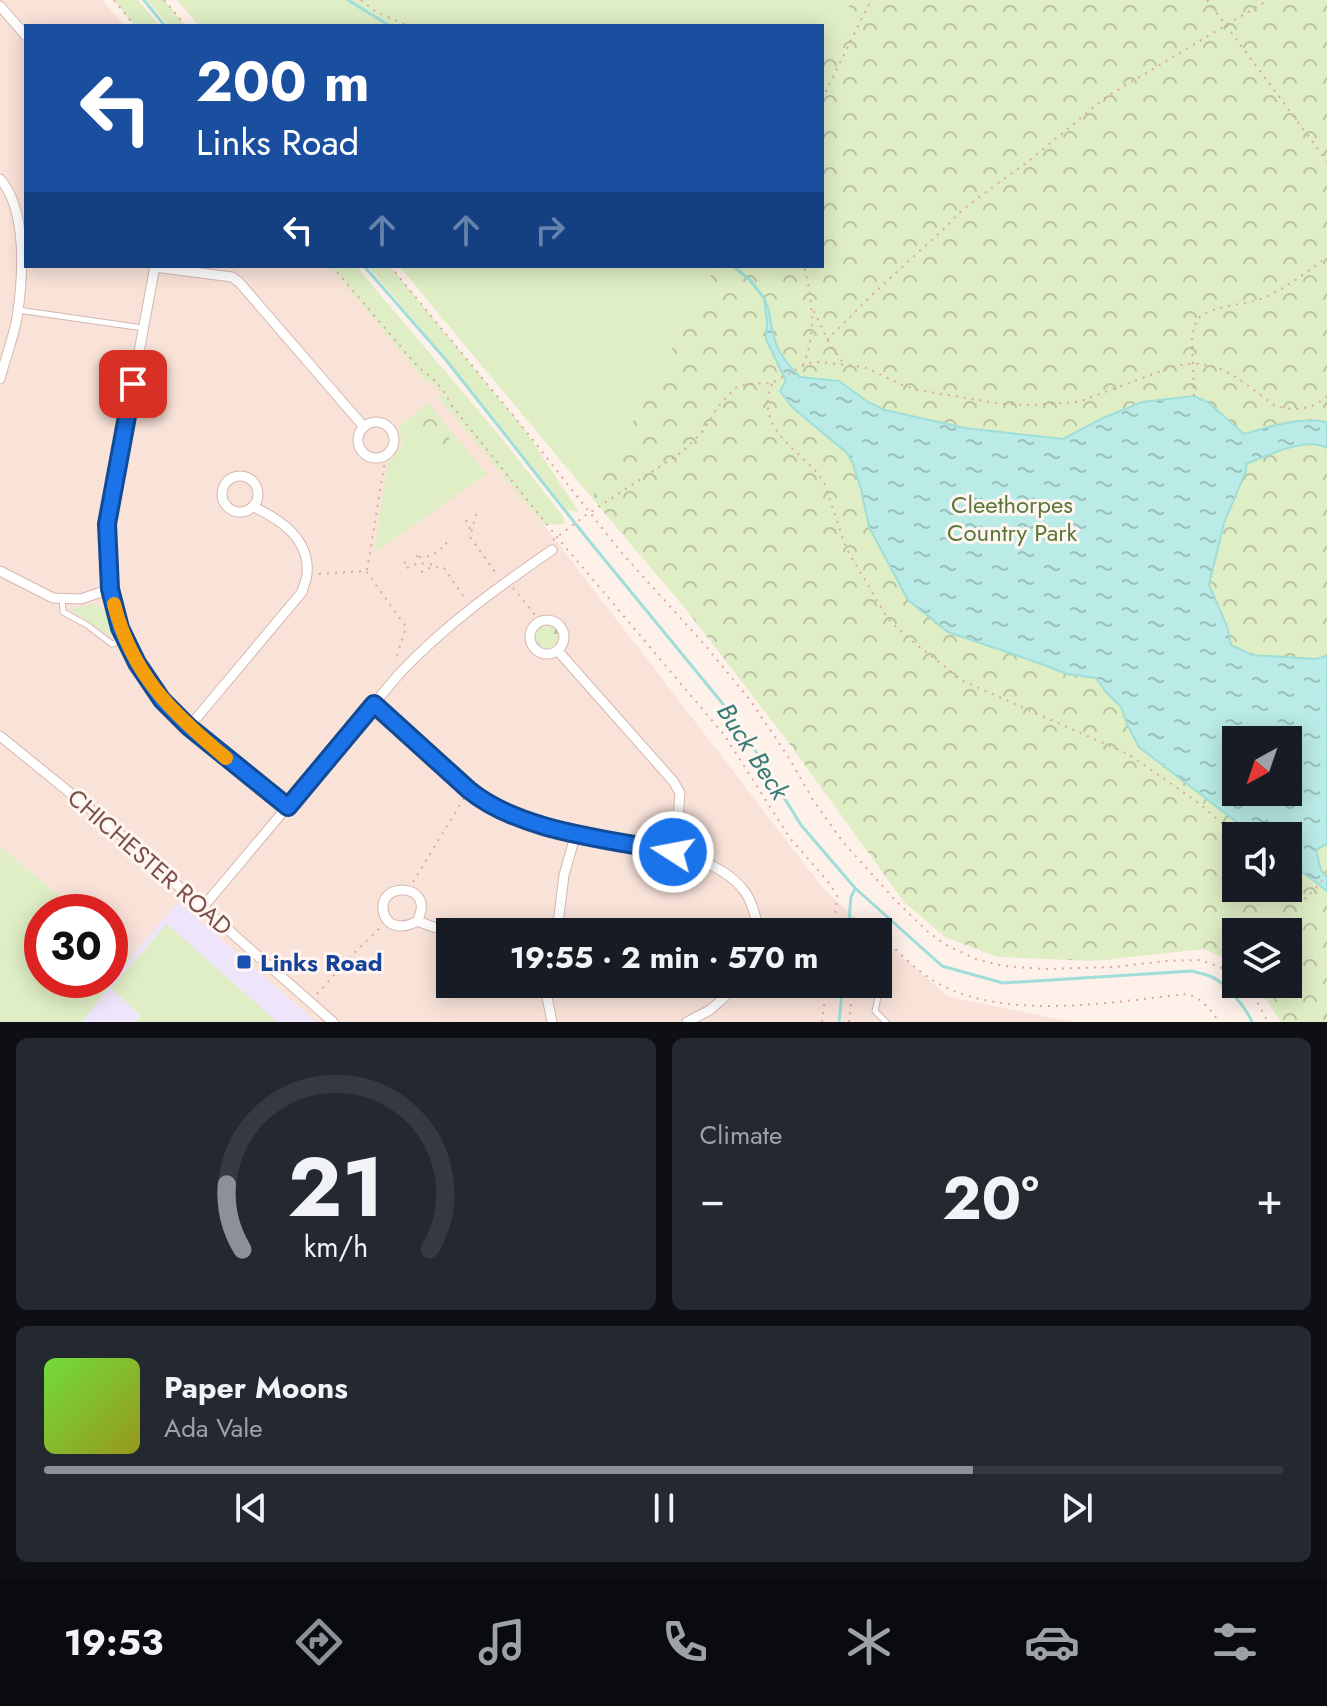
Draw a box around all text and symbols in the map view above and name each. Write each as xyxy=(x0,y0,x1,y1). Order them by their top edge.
text: 200 m xyxy=(196,41,370,122)
icon: left xyxy=(64,56,168,160)
text: Links Road xyxy=(196,116,359,168)
icon: left xyxy=(276,208,320,252)
icon: ahead xyxy=(360,208,404,252)
icon: ahead xyxy=(444,208,488,252)
icon: right xyxy=(528,208,572,252)
pin xyxy=(99,350,167,418)
icon: arrive xyxy=(111,362,155,406)
park label: Cleethorpes Country Park xyxy=(947,487,1077,550)
water label: Buck Beck xyxy=(707,695,800,808)
north arrow xyxy=(1222,726,1302,806)
map controls xyxy=(1222,726,1302,998)
street label: CHICHESTER ROAD xyxy=(60,780,240,944)
position arrow xyxy=(631,810,715,894)
button: sound xyxy=(1222,822,1302,902)
speed limit sign: 30 xyxy=(24,894,128,998)
button: layers xyxy=(1222,918,1302,998)
text: 19:55 · 2 min · 570 m xyxy=(510,936,818,979)
place label: Links Road xyxy=(260,945,383,980)
marker: Links Road xyxy=(235,953,253,971)
text: Climate xyxy=(700,1116,782,1154)
text: 21 xyxy=(287,1127,384,1247)
text: 20° xyxy=(942,1155,1039,1242)
text: − xyxy=(700,1167,725,1231)
text: + xyxy=(1256,1167,1283,1231)
text: km/h xyxy=(303,1226,368,1268)
text: Paper Moons xyxy=(164,1366,348,1409)
text: Ada Vale xyxy=(164,1409,263,1447)
icon: previous xyxy=(229,1486,273,1530)
icon: pause xyxy=(642,1486,686,1530)
icon: next xyxy=(1055,1486,1099,1530)
icon: directions xyxy=(291,1614,347,1670)
icon: music xyxy=(474,1614,530,1670)
icon: phone xyxy=(657,1614,713,1670)
icon: climate xyxy=(841,1614,897,1670)
icon: car xyxy=(1024,1614,1080,1670)
icon: filters xyxy=(1207,1614,1263,1670)
text: 19:53 xyxy=(64,1616,163,1668)

